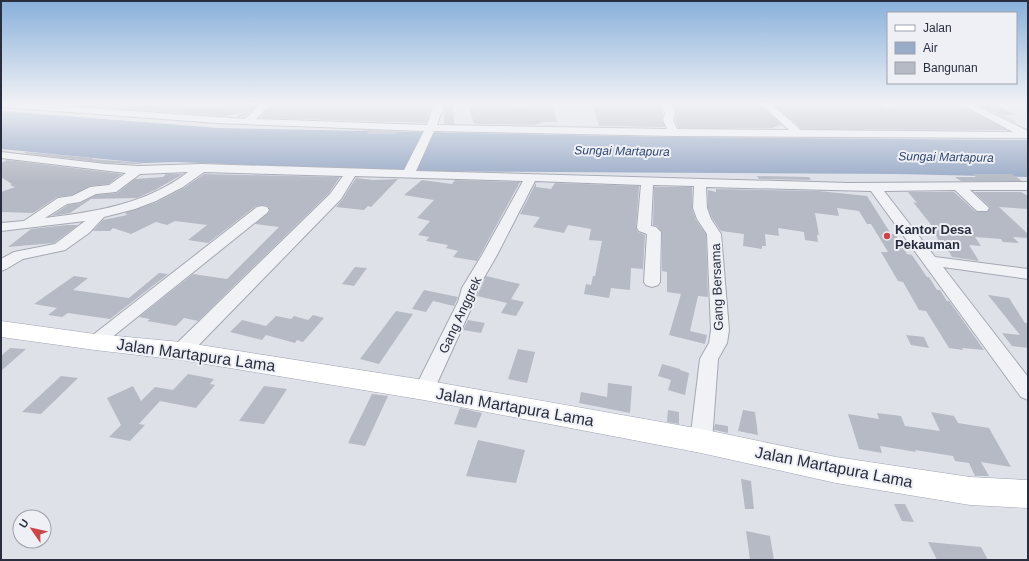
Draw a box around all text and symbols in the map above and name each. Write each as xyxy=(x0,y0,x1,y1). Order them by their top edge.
legend xyxy=(887,12,1017,84)
text: Jalan xyxy=(923,21,952,35)
text: Air xyxy=(923,41,938,55)
text: Bangunan xyxy=(923,61,978,75)
water label: Sungai Martapura xyxy=(574,143,670,159)
water label: Sungai Martapura xyxy=(898,149,994,165)
place label: Kantor Desa Pekauman xyxy=(895,222,972,252)
marker: Kantor Desa Pekauman xyxy=(882,231,892,241)
street label: Gang Bersama xyxy=(708,242,726,331)
street label: Gang Anggrek xyxy=(436,274,485,356)
street label: Jalan Martapura Lama xyxy=(116,335,277,375)
street label: Jalan Martapura Lama xyxy=(435,385,595,429)
street label: Jalan Martapura Lama xyxy=(754,443,914,491)
north arrow xyxy=(12,509,52,549)
text: U xyxy=(17,517,31,530)

